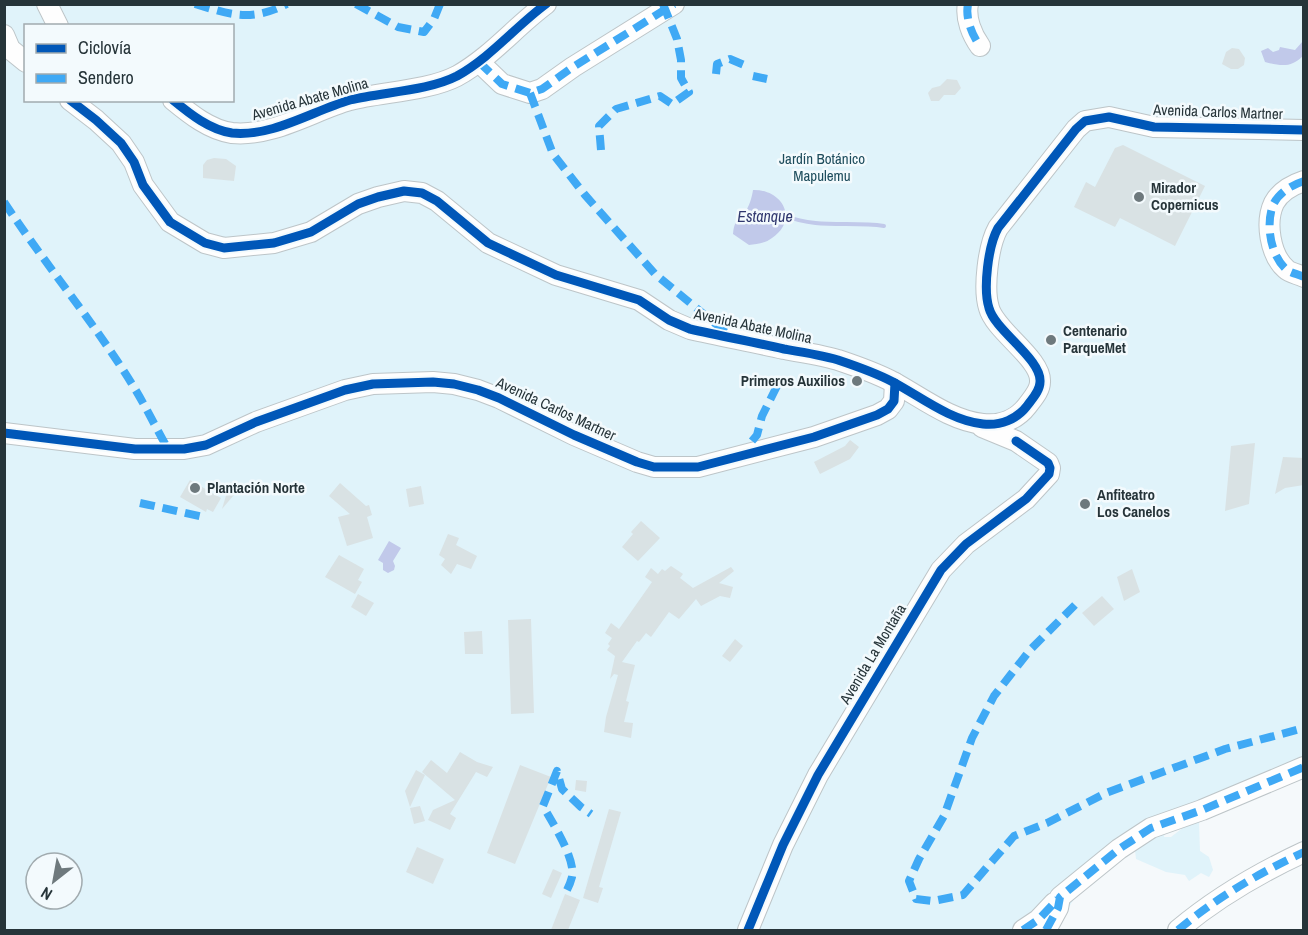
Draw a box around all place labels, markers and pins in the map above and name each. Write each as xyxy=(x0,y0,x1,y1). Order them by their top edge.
place label: Mirador Copernicus xyxy=(1151,177,1219,215)
marker: Mirador Copernicus xyxy=(1132,190,1146,204)
place label: Centenario ParqueMet xyxy=(1063,320,1127,358)
marker: Centenario ParqueMet xyxy=(1044,333,1058,347)
place label: Primeros Auxilios xyxy=(741,370,845,391)
marker: Primeros Auxilios xyxy=(850,374,864,388)
place label: Plantación Norte xyxy=(207,477,305,498)
marker: Plantación Norte xyxy=(188,481,202,495)
place label: Anfiteatro Los Canelos xyxy=(1097,484,1170,522)
marker: Anfiteatro Los Canelos xyxy=(1078,497,1092,511)

